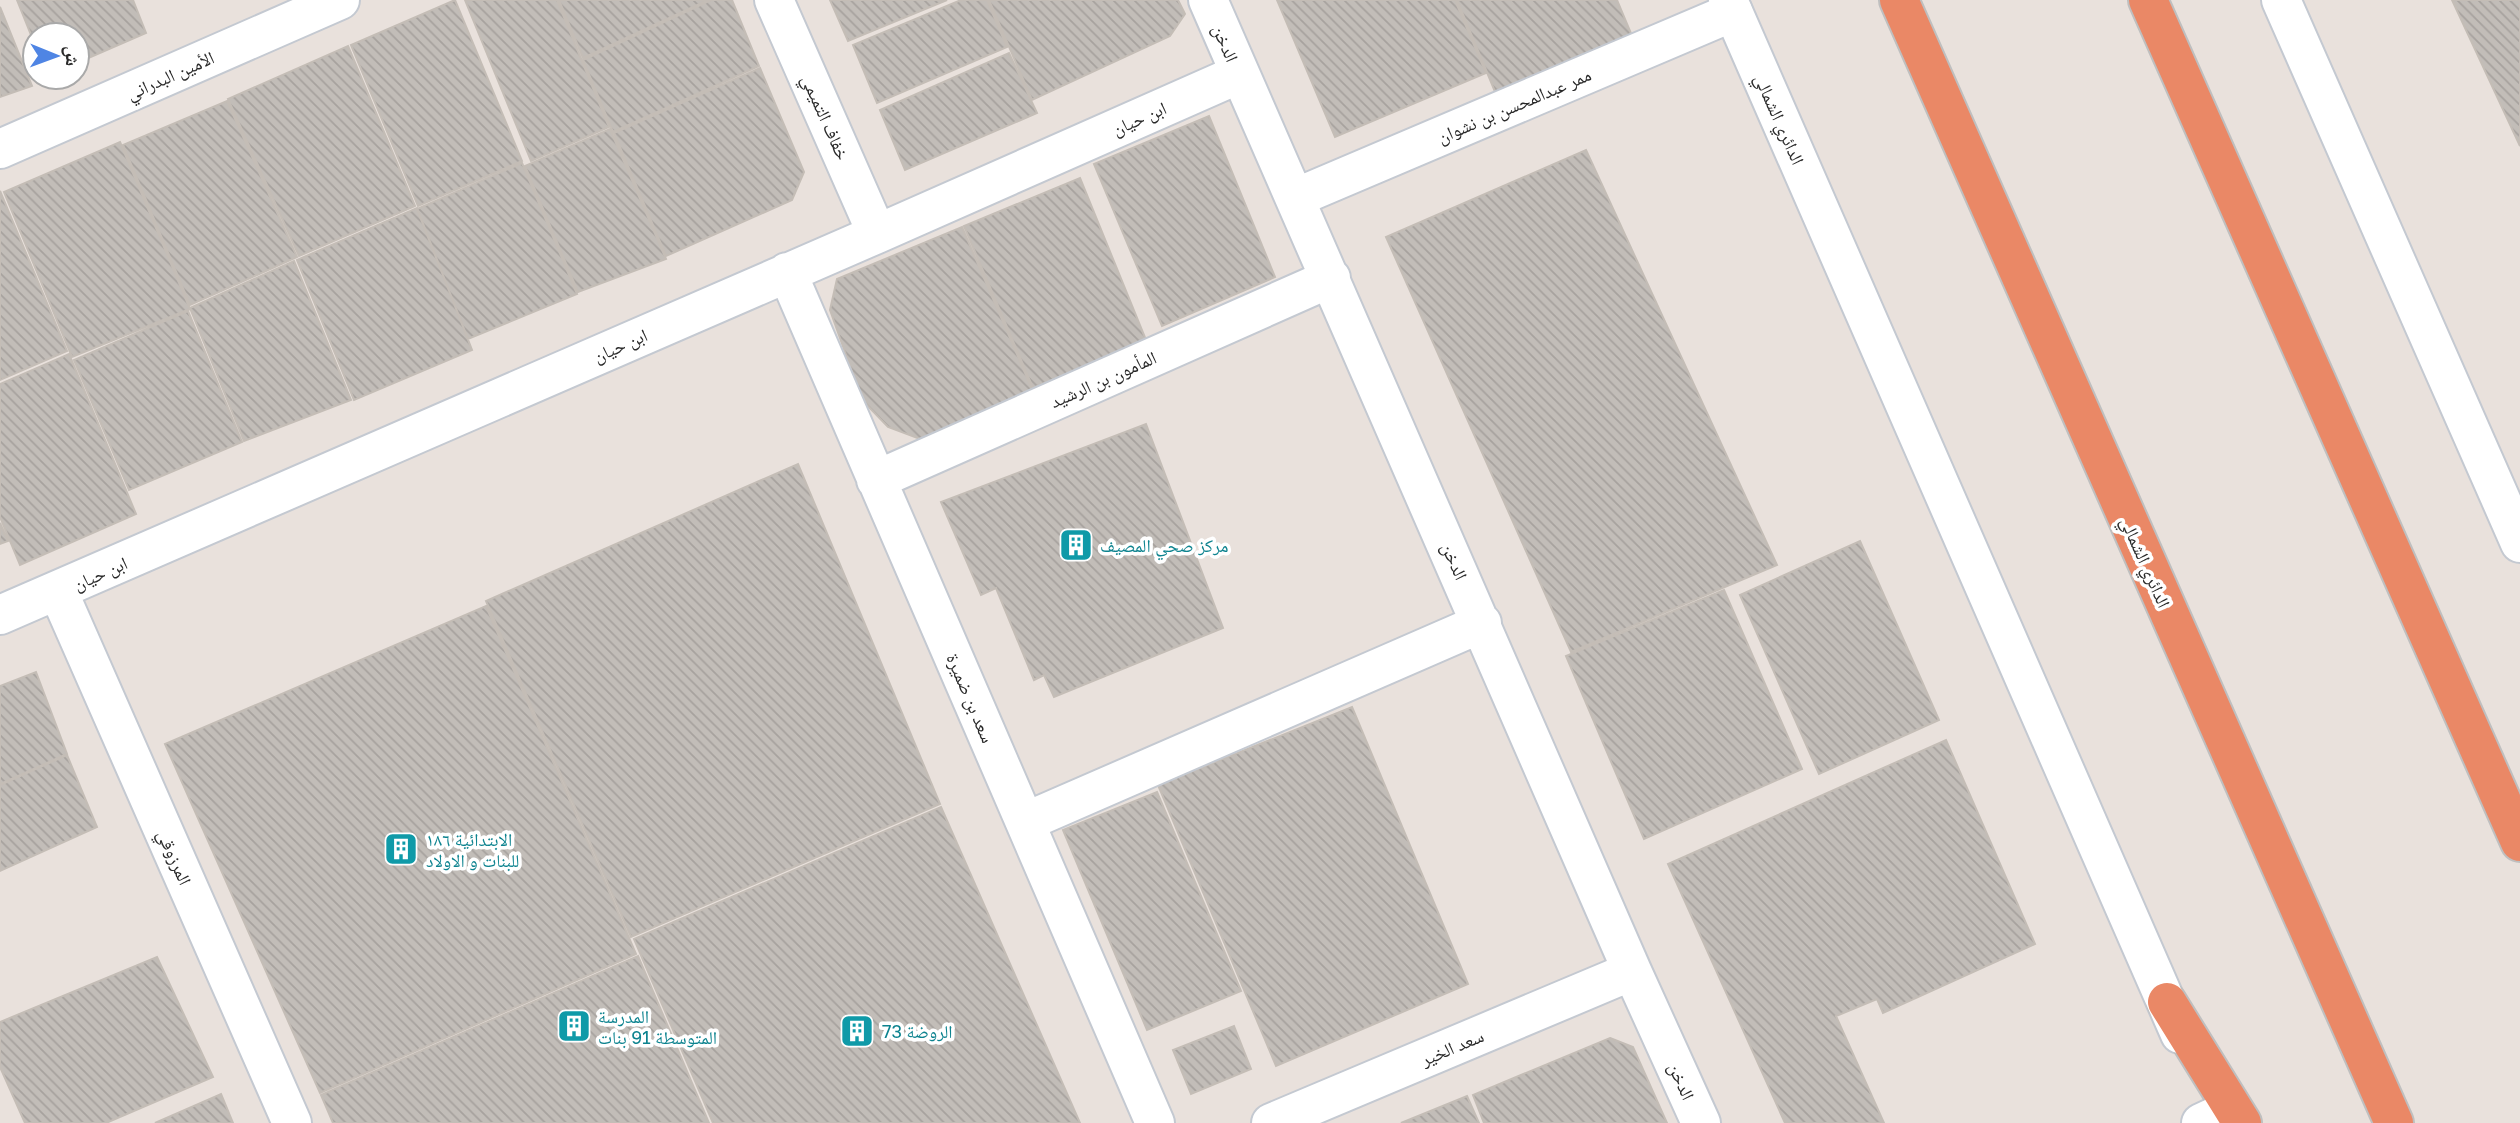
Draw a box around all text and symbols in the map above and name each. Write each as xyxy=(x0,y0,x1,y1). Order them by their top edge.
north arrow xyxy=(21,21,91,91)
street label: الدخن xyxy=(1207,21,1244,65)
text: ش xyxy=(61,46,85,67)
street label: الأمين البدراني xyxy=(123,46,219,108)
street label: ممر عبدالمحسن بن نشوان xyxy=(1434,63,1595,148)
street label: الدائري الشمالي xyxy=(1746,70,1810,170)
street label: خفاف التميمي xyxy=(793,71,855,165)
street label: ابن حيان xyxy=(1108,96,1170,141)
street label: ابن حيان xyxy=(589,323,651,368)
street label: المأمون بن الرشيد xyxy=(1046,346,1160,413)
street label: الدائري الشمالي xyxy=(2112,513,2176,613)
building icon: مركز صحي المصيف xyxy=(1057,526,1095,564)
place label: مركز صحي المصيف xyxy=(1100,534,1228,561)
street label: الدخن xyxy=(1436,539,1473,584)
street label: ابن حيان xyxy=(69,551,131,596)
street label: سعد بن ضميرة xyxy=(941,650,1000,746)
street label: المرزوقي xyxy=(149,826,197,890)
place label: الابتدائية ١٨٦ للبنات و الاولاد xyxy=(426,828,519,872)
building icon: الابتدائية ١٨٦ للبنات و الاولاد xyxy=(382,830,420,868)
place label: المدرسة المتوسطة 91 بنات xyxy=(598,1005,717,1049)
building icon: المدرسة المتوسطة 91 بنات xyxy=(555,1007,593,1045)
building icon: الروضة 73 xyxy=(838,1012,876,1050)
place label: الروضة 73 xyxy=(882,1020,953,1042)
street label: سعد الخير xyxy=(1416,1024,1487,1071)
street label: الدخن xyxy=(1663,1059,1700,1104)

